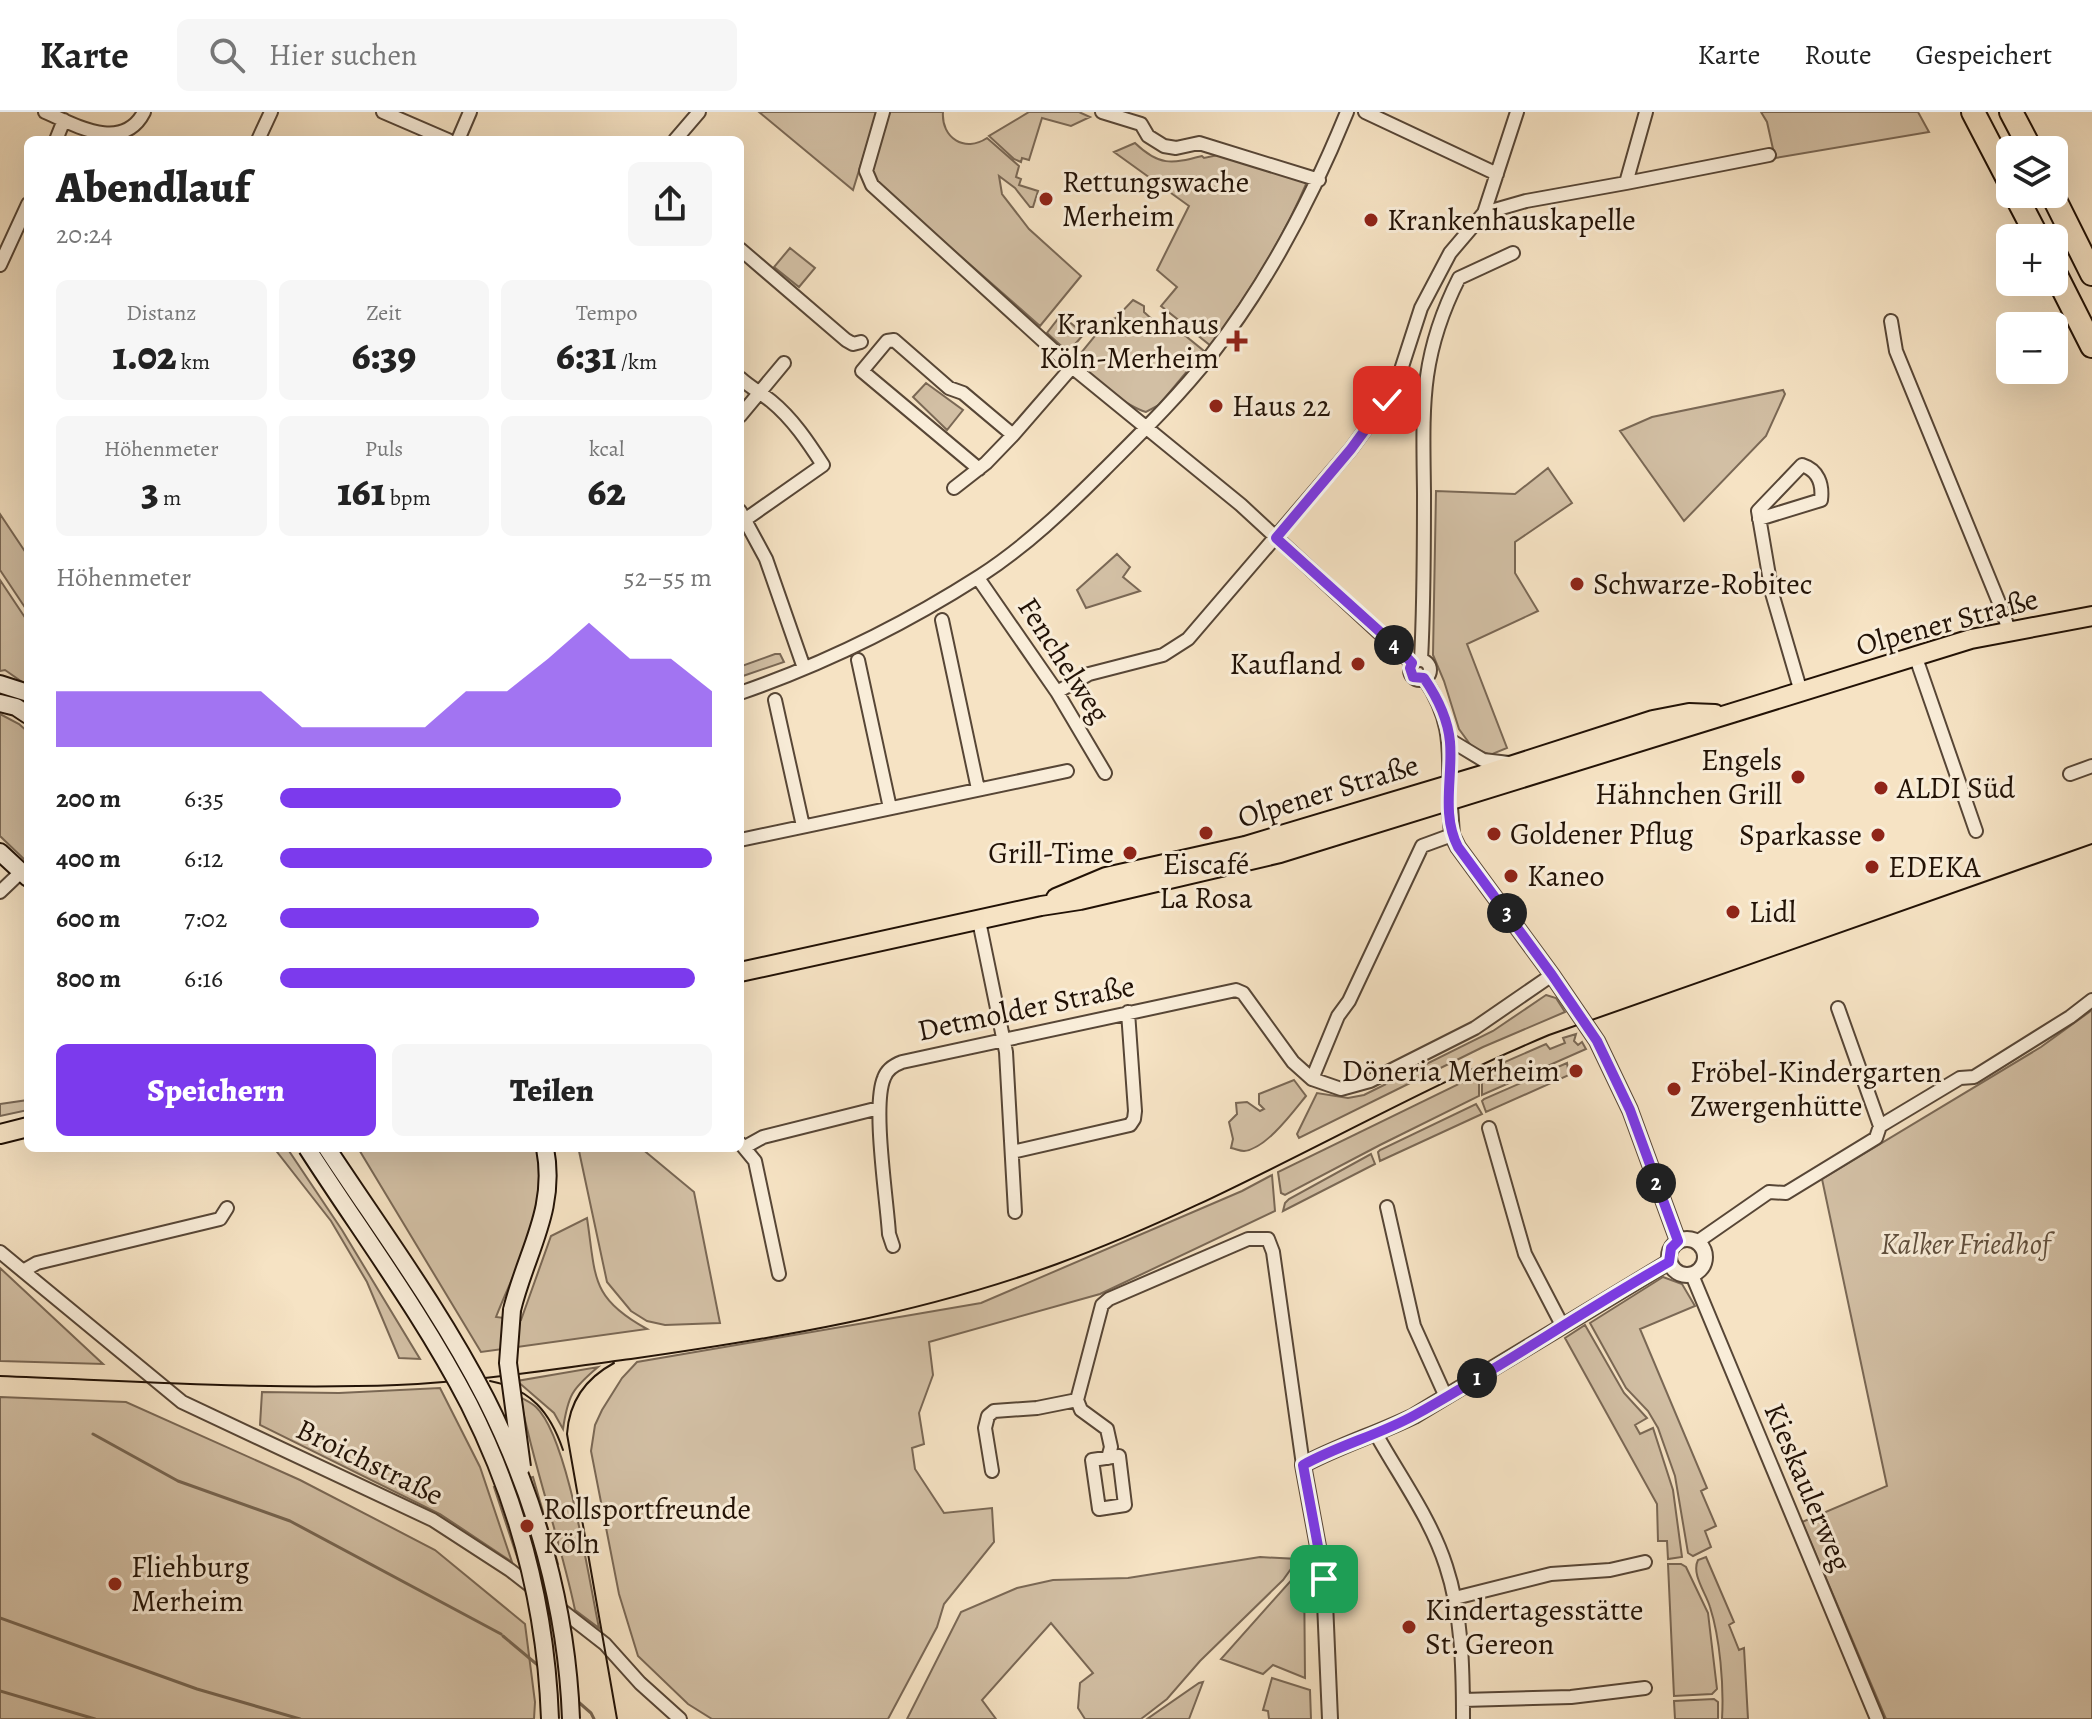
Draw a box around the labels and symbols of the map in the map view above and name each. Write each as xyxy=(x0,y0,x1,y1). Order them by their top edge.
place label: Rettungswache Merheim xyxy=(1062,162,1249,236)
marker: Rettungswache Merheim xyxy=(1037,190,1055,208)
place label: Krankenhauskapelle xyxy=(1387,200,1636,240)
marker: Krankenhauskapelle xyxy=(1362,211,1380,229)
place label: Krankenhaus Köln-Merheim xyxy=(1039,304,1219,378)
marker: Krankenhaus Köln-Merheim xyxy=(1226,330,1248,352)
pin xyxy=(1353,366,1421,434)
place label: Haus 22 xyxy=(1232,386,1331,426)
marker: Haus 22 xyxy=(1207,397,1225,415)
place label: Schwarze-Robitec xyxy=(1593,564,1812,604)
marker: Schwarze-Robitec xyxy=(1568,575,1586,593)
street label: Olpener Straße xyxy=(1852,579,2042,665)
street label: Fenchelweg xyxy=(1008,589,1120,731)
pin: 4 xyxy=(1374,625,1414,665)
place label: Kaufland xyxy=(1230,644,1343,684)
marker: Kaufland xyxy=(1349,655,1367,673)
place label: Engels Hähnchen Grill xyxy=(1595,740,1782,814)
street label: Olpener Straße xyxy=(1233,745,1423,837)
marker: Engels Hähnchen Grill xyxy=(1789,768,1807,786)
place label: ALDI Süd xyxy=(1896,768,2016,808)
marker: ALDI Süd xyxy=(1872,779,1890,797)
place label: Goldener Pflug xyxy=(1510,814,1694,854)
place label: Sparkasse xyxy=(1739,815,1862,855)
marker: Eiscafé La Rosa xyxy=(1197,824,1215,842)
marker: Goldener Pflug xyxy=(1485,825,1503,843)
marker: Sparkasse xyxy=(1869,826,1887,844)
place label: Grill-Time xyxy=(988,833,1114,873)
marker: Grill-Time xyxy=(1121,844,1139,862)
place label: Eiscafé La Rosa xyxy=(1159,844,1253,918)
place label: EDEKA xyxy=(1888,847,1981,887)
place label: Kaneo xyxy=(1527,856,1604,896)
marker: EDEKA xyxy=(1863,858,1881,876)
marker: Kaneo xyxy=(1502,867,1520,885)
place label: Lidl xyxy=(1749,892,1796,932)
pin: 3 xyxy=(1487,893,1527,933)
marker: Lidl xyxy=(1724,903,1742,921)
street label: Detmolder Straße xyxy=(914,965,1138,1051)
place label: Döneria Merheim xyxy=(1342,1051,1560,1091)
place label: Fröbel-Kindergarten Zwergenhütte xyxy=(1690,1052,1942,1126)
marker: Döneria Merheim xyxy=(1567,1062,1585,1080)
marker: Fröbel-Kindergarten Zwergenhütte xyxy=(1665,1080,1683,1098)
pin: 2 xyxy=(1636,1163,1676,1203)
park label: Kalker Friedhof xyxy=(1880,1224,2056,1264)
pin: 1 xyxy=(1457,1358,1497,1398)
street label: Kieskaulerweg xyxy=(1755,1397,1861,1577)
street label: Broichstraße xyxy=(290,1409,450,1515)
place label: Rollsportfreunde Köln xyxy=(543,1489,751,1563)
marker: Rollsportfreunde Köln xyxy=(518,1517,536,1535)
pin xyxy=(1290,1545,1358,1613)
place label: Fliehburg Merheim xyxy=(131,1547,250,1621)
marker: Fliehburg Merheim xyxy=(106,1575,124,1593)
place label: Kindertagesstätte St. Gereon xyxy=(1425,1590,1643,1664)
marker: Kindertagesstätte St. Gereon xyxy=(1400,1618,1418,1636)

